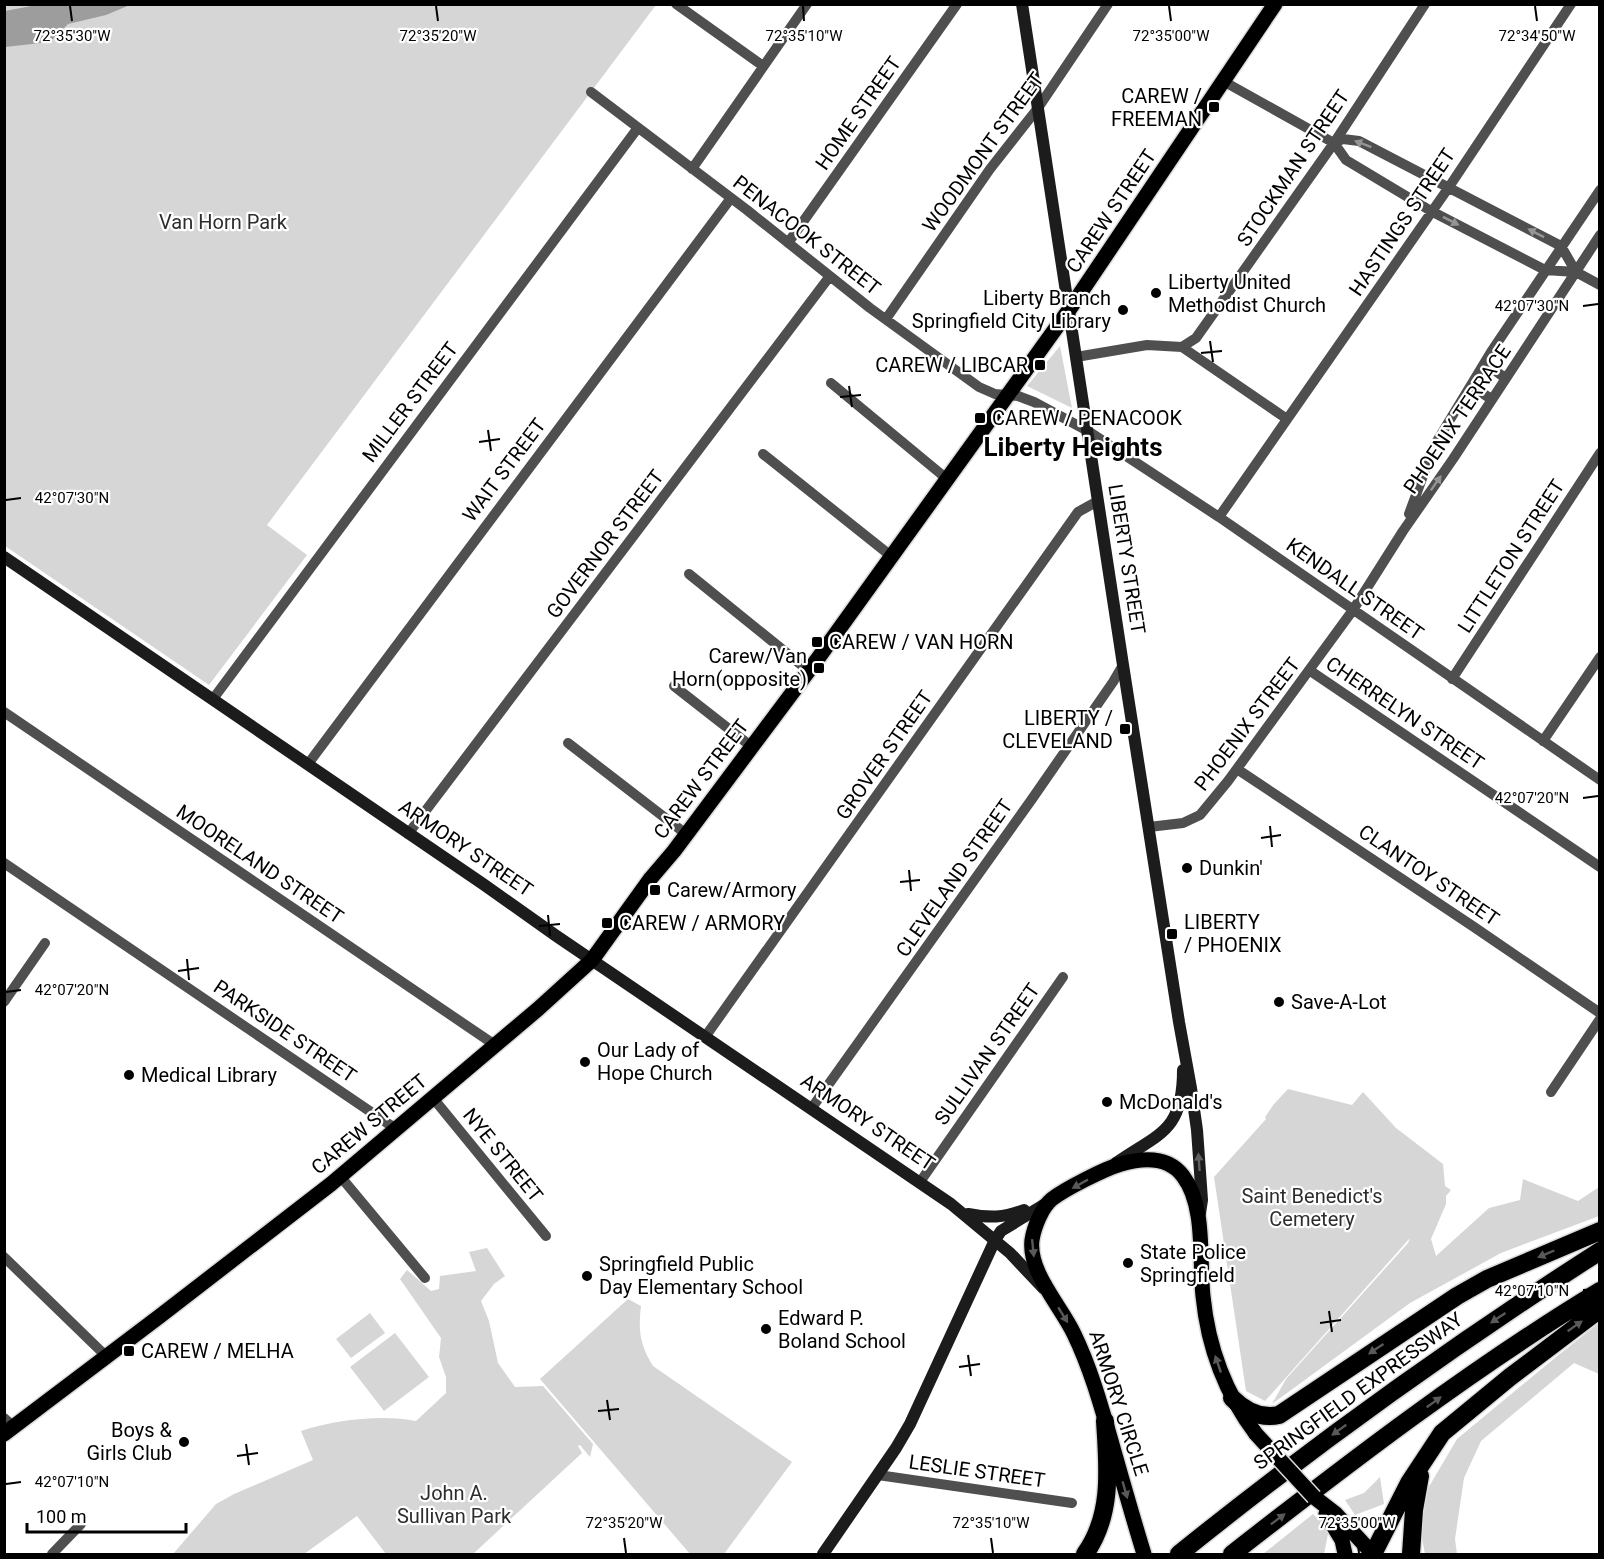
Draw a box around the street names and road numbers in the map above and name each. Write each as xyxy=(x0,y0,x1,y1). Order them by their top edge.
street label: HOME STREET xyxy=(810,52,906,174)
street label: WOODMONT STREET xyxy=(917,68,1049,236)
street label: STOCKMAN STREET xyxy=(1232,85,1354,251)
street label: HASTINGS STREET xyxy=(1344,144,1460,300)
street label: CAREW STREET xyxy=(1061,145,1161,277)
street label: PENACOOK STREET xyxy=(729,170,886,300)
street label: MILLER STREET xyxy=(357,337,463,467)
street label: PHOENIX TERRACE xyxy=(1398,340,1516,498)
street label: WAIT STREET xyxy=(457,414,551,526)
street label: GOVERNOR STREET xyxy=(541,465,669,623)
street label: LITTLETON STREET xyxy=(1452,475,1570,637)
street label: LIBERTY STREET xyxy=(1103,482,1151,636)
street label: KENDALL STREET xyxy=(1282,533,1428,645)
street label: CHERRELYN STREET xyxy=(1321,651,1489,775)
street label: PHOENIX STREET xyxy=(1189,653,1305,795)
street label: GROVER STREET xyxy=(831,686,937,824)
street label: CAREW STREET xyxy=(648,714,754,844)
street label: ARMORY STREET xyxy=(394,794,538,902)
street label: CLEVELAND STREET xyxy=(891,795,1017,961)
street label: MOORELAND STREET xyxy=(172,799,348,929)
street label: CLANTOY STREET xyxy=(1354,819,1504,931)
street label: PARKSIDE STREET xyxy=(209,974,361,1088)
street label: SULLIVAN STREET xyxy=(929,979,1045,1129)
street label: ARMORY STREET xyxy=(796,1068,940,1176)
street label: CAREW STREET xyxy=(306,1069,432,1179)
street label: NYE STREET xyxy=(458,1103,548,1207)
street label: SPRINGFIELD EXPRESSWAY xyxy=(1249,1307,1467,1475)
street label: ARMORY CIRCLE xyxy=(1084,1327,1154,1479)
street label: LESLIE STREET xyxy=(907,1450,1047,1492)

